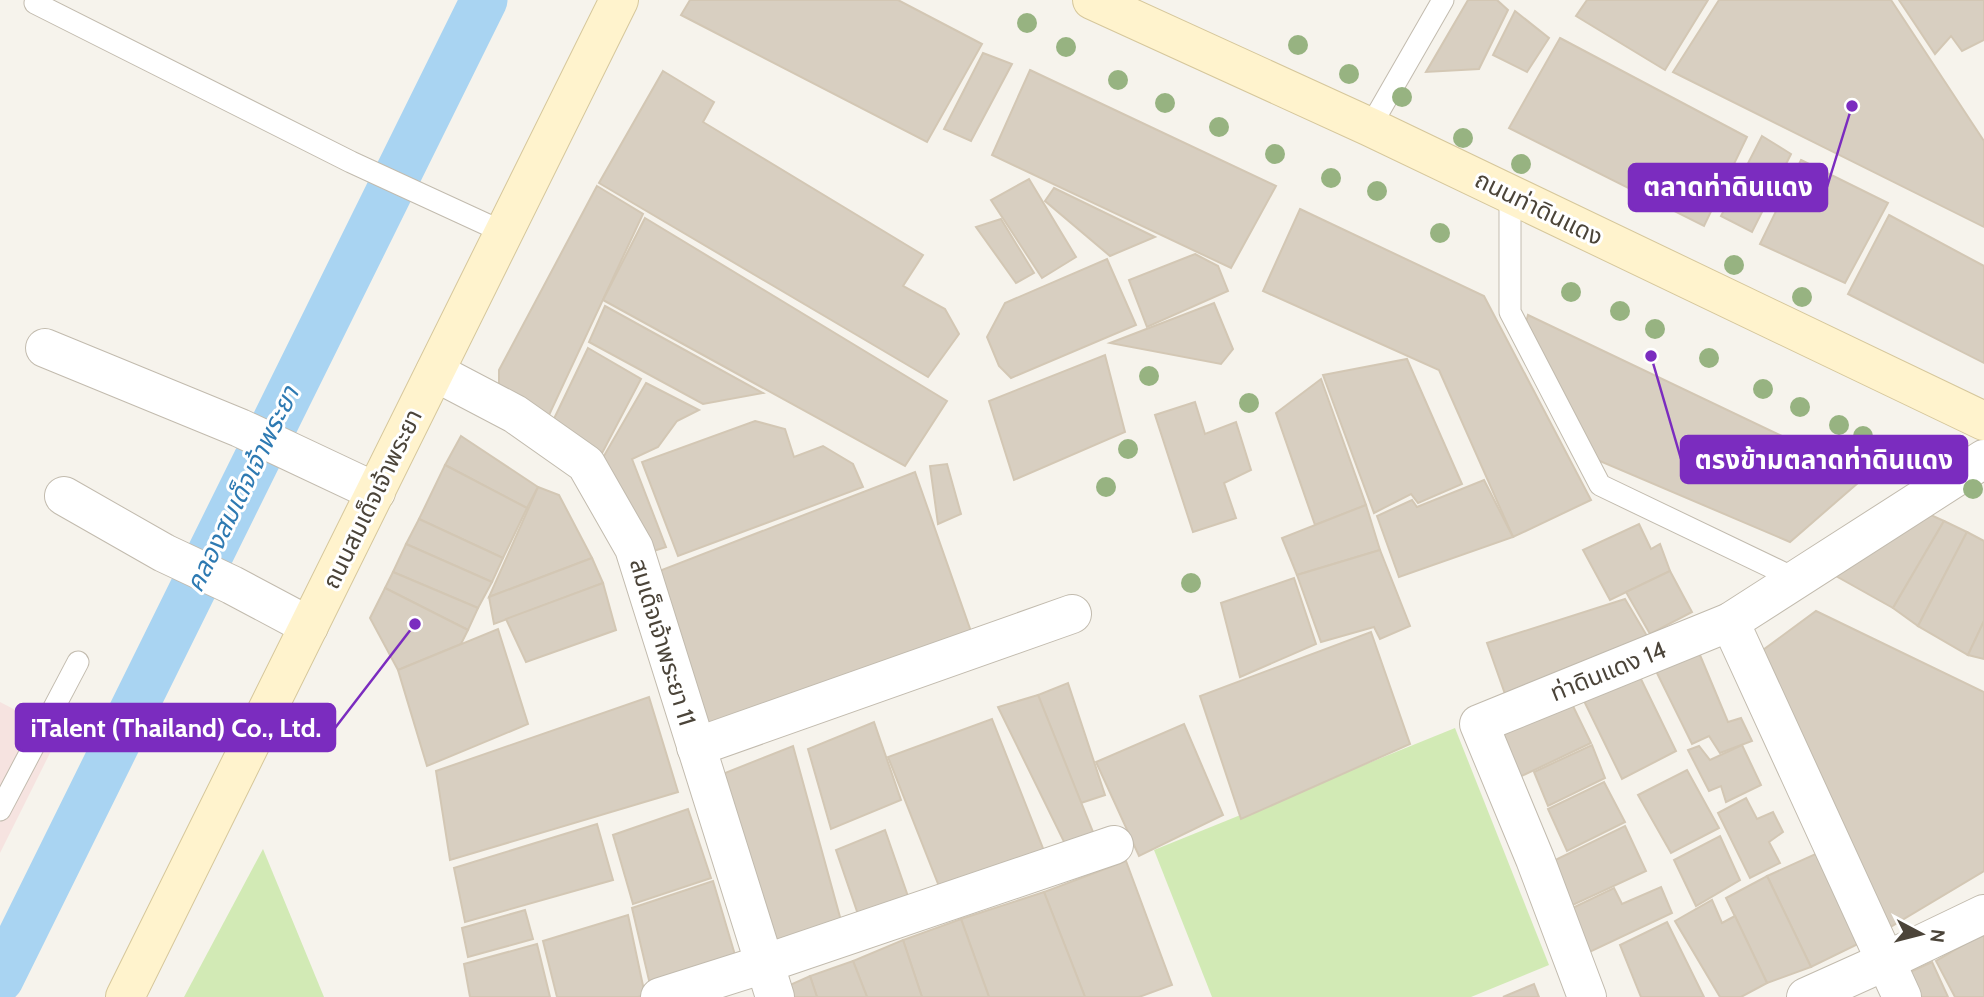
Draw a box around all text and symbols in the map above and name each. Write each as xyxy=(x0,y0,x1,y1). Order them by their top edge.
callout: ตลาดท่าดินแดง xyxy=(1629,164,1827,211)
street label: ถนนท่าดินแดง xyxy=(1470,165,1608,251)
text: ตลาดท่าดินแดง xyxy=(1643,171,1813,203)
water label: คลองสมเด็จเจ้าพระยา xyxy=(178,380,306,597)
street label: ถนนสมเด็จเจ้าพระยา xyxy=(316,404,428,594)
callout: ตรงข้ามตลาดท่าดินแดง xyxy=(1681,436,1967,483)
text: ตรงข้ามตลาดท่าดินแดง xyxy=(1695,444,1953,476)
street label: สมเด็จเจ้าพระยา 11 xyxy=(624,555,702,729)
street label: ท่าดินแดง 14 xyxy=(1546,635,1670,707)
callout: iTalent (Thailand) Co., Ltd. xyxy=(16,704,335,751)
text: iTalent (Thailand) Co., Ltd. xyxy=(31,712,321,744)
north arrow xyxy=(1886,899,1956,969)
text: N xyxy=(1925,928,1950,944)

